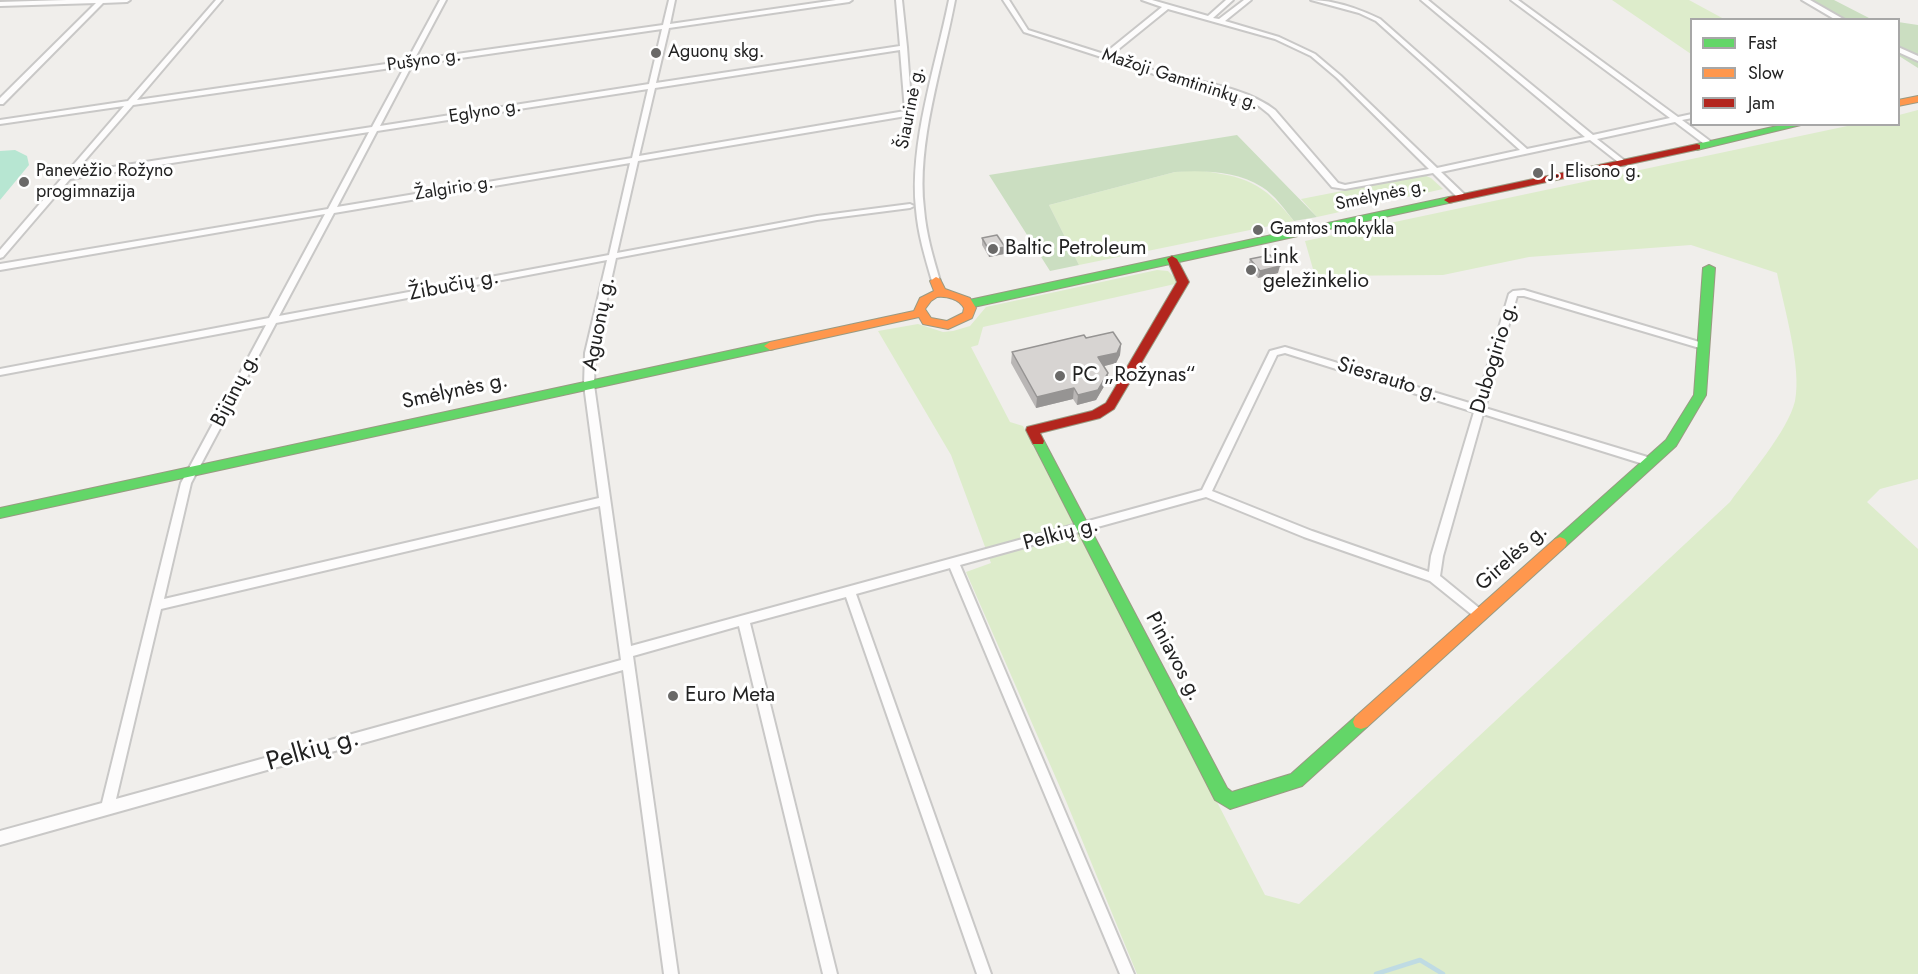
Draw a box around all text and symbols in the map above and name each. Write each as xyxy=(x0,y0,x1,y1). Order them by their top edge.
legend xyxy=(1690,18,1900,126)
text: Fast xyxy=(1748,30,1777,56)
place label: Aguonų skg. xyxy=(668,42,764,64)
street label: Mažoji Gamtininkų g. xyxy=(1099,44,1261,116)
street label: Pušyno g. xyxy=(386,45,462,77)
marker: Aguonų skg. xyxy=(649,46,663,60)
text: Slow xyxy=(1748,60,1784,86)
street label: Šiaurinė g. xyxy=(892,65,930,151)
text: Jam xyxy=(1748,90,1775,116)
street label: Eglyno g. xyxy=(447,96,523,128)
place label: Panevėžio Rožyno progimnazija xyxy=(36,161,173,204)
place label: J. Elisono g. xyxy=(1550,162,1641,184)
marker: J. Elisono g. xyxy=(1531,166,1545,180)
street label: Žalgirio g. xyxy=(413,172,495,206)
marker: Panevėžio Rožyno progimnazija xyxy=(17,175,31,189)
street label: Smėlynės g. xyxy=(1334,176,1428,216)
place label: Gamtos mokykla xyxy=(1270,219,1394,241)
marker: Gamtos mokykla xyxy=(1251,223,1265,237)
place label: Baltic Petroleum xyxy=(1005,236,1147,262)
marker: Baltic Petroleum xyxy=(986,242,1000,256)
place label: Link geležinkelio xyxy=(1263,245,1369,295)
marker: Link geležinkelio xyxy=(1244,263,1258,277)
street label: Žibučių g. xyxy=(407,265,501,307)
street label: Aguonų g. xyxy=(579,275,621,373)
street label: Dubogirio g. xyxy=(1466,299,1524,417)
street label: Bijūnų g. xyxy=(207,349,265,431)
street label: Siesrauto g. xyxy=(1334,353,1442,407)
place label: PC „Rožynas“ xyxy=(1072,363,1196,389)
street label: Smėlynės g. xyxy=(400,368,510,416)
marker: PC „Rožynas“ xyxy=(1053,369,1067,383)
street label: Pelkių g. xyxy=(1021,513,1101,557)
street label: Girelės g. xyxy=(1471,519,1553,597)
street label: Piniavos g. xyxy=(1139,608,1207,706)
place label: Euro Meta xyxy=(685,683,775,709)
marker: Euro Meta xyxy=(666,689,680,703)
street label: Pelkių g. xyxy=(263,723,363,779)

